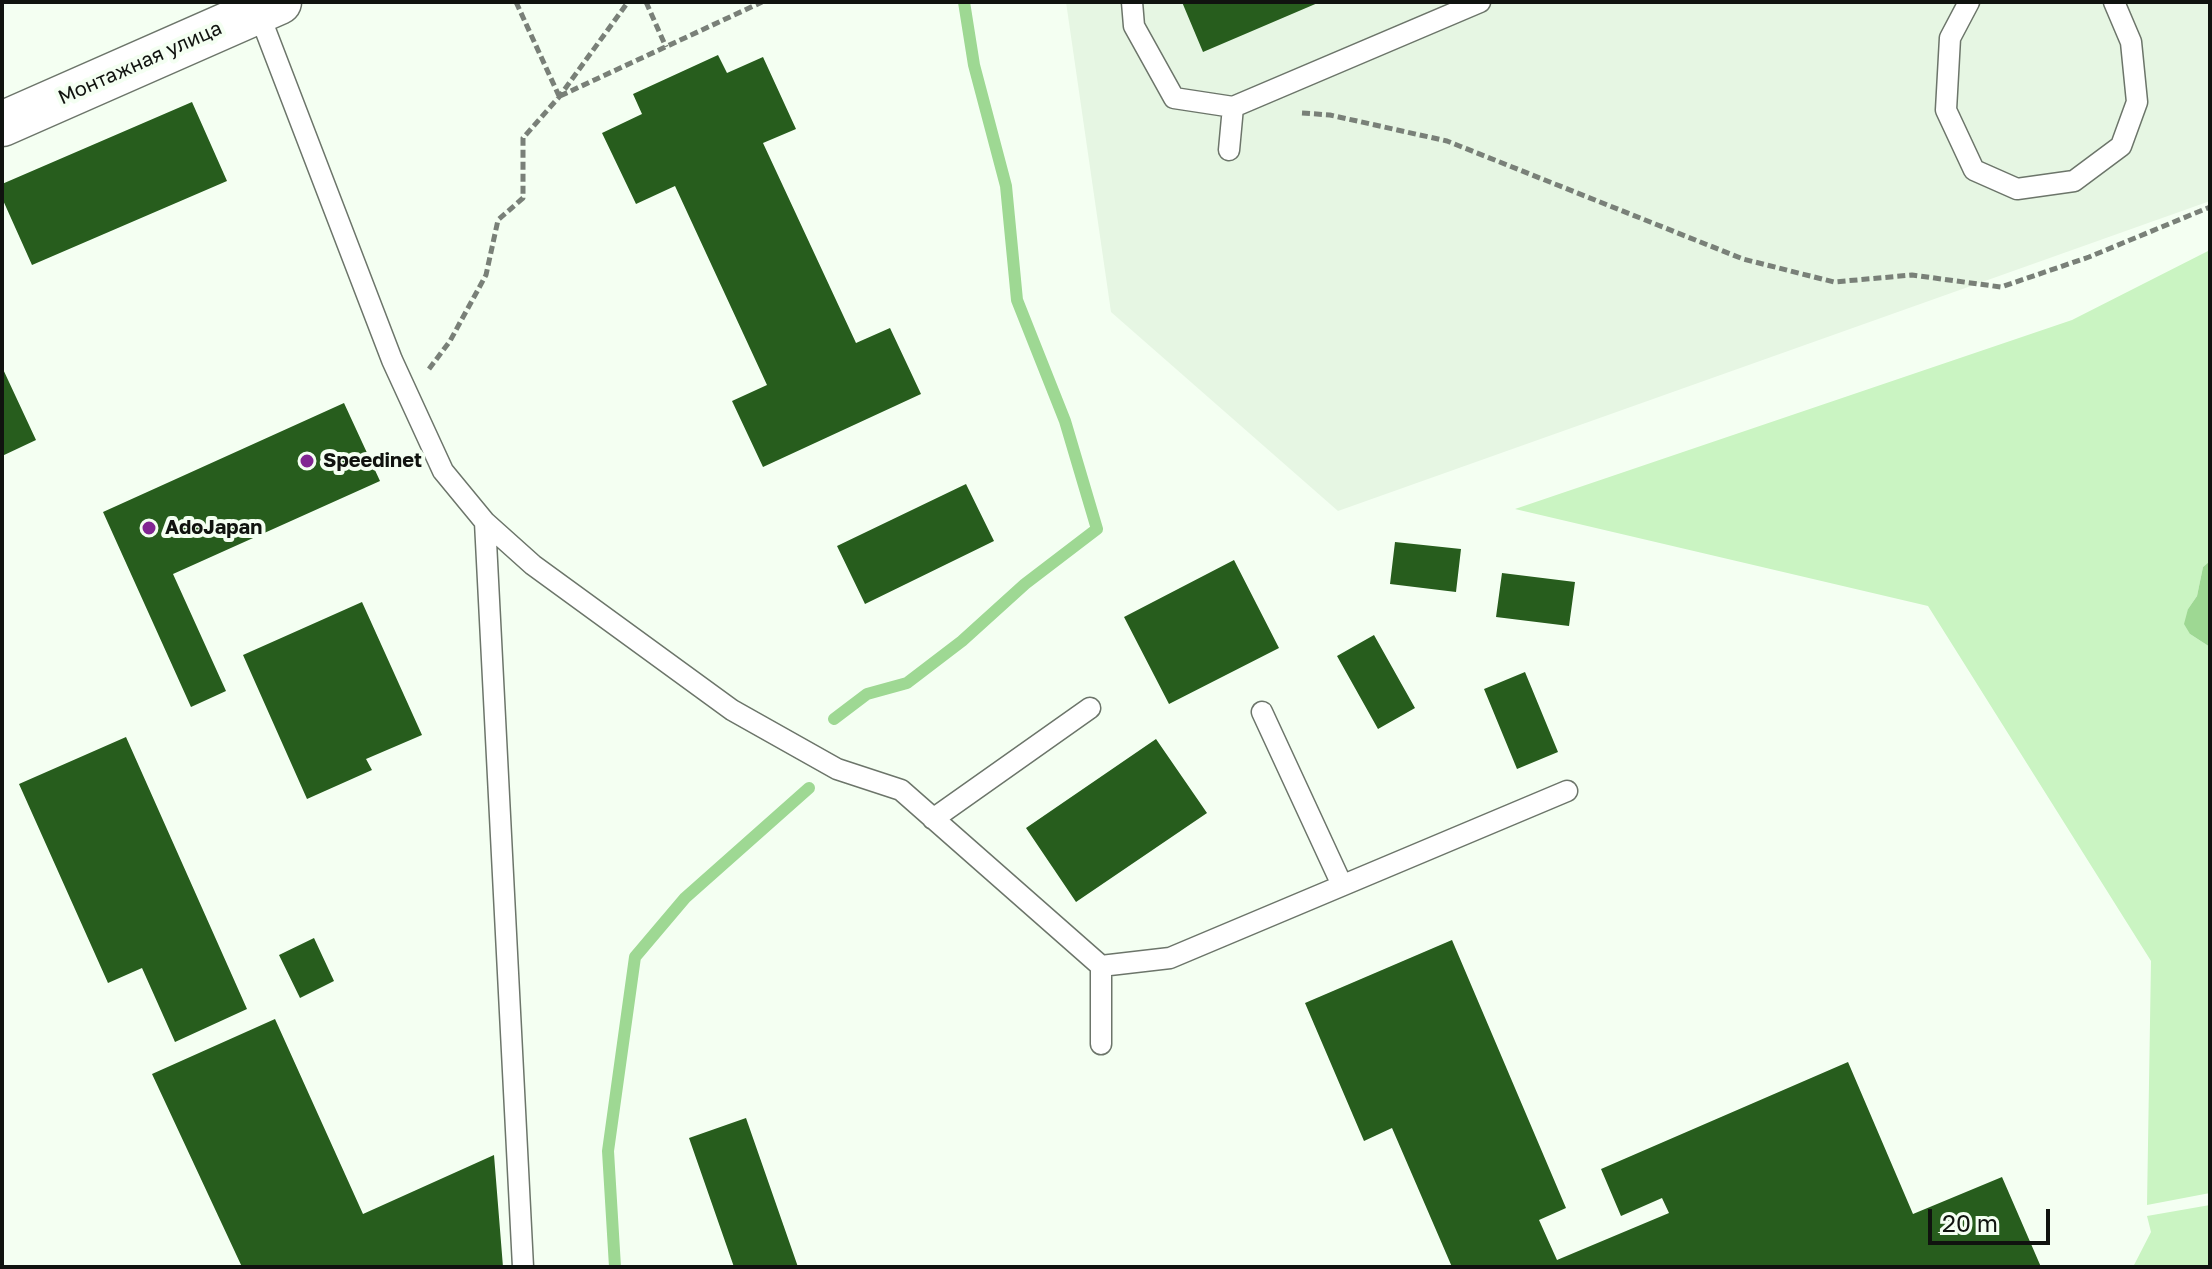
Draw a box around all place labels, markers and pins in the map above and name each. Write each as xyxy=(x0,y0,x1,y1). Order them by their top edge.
place label: Speedinet xyxy=(323,449,422,473)
marker: Speedinet xyxy=(298,452,316,470)
place label: AdoJapan xyxy=(165,516,262,540)
marker: AdoJapan xyxy=(140,519,158,537)

